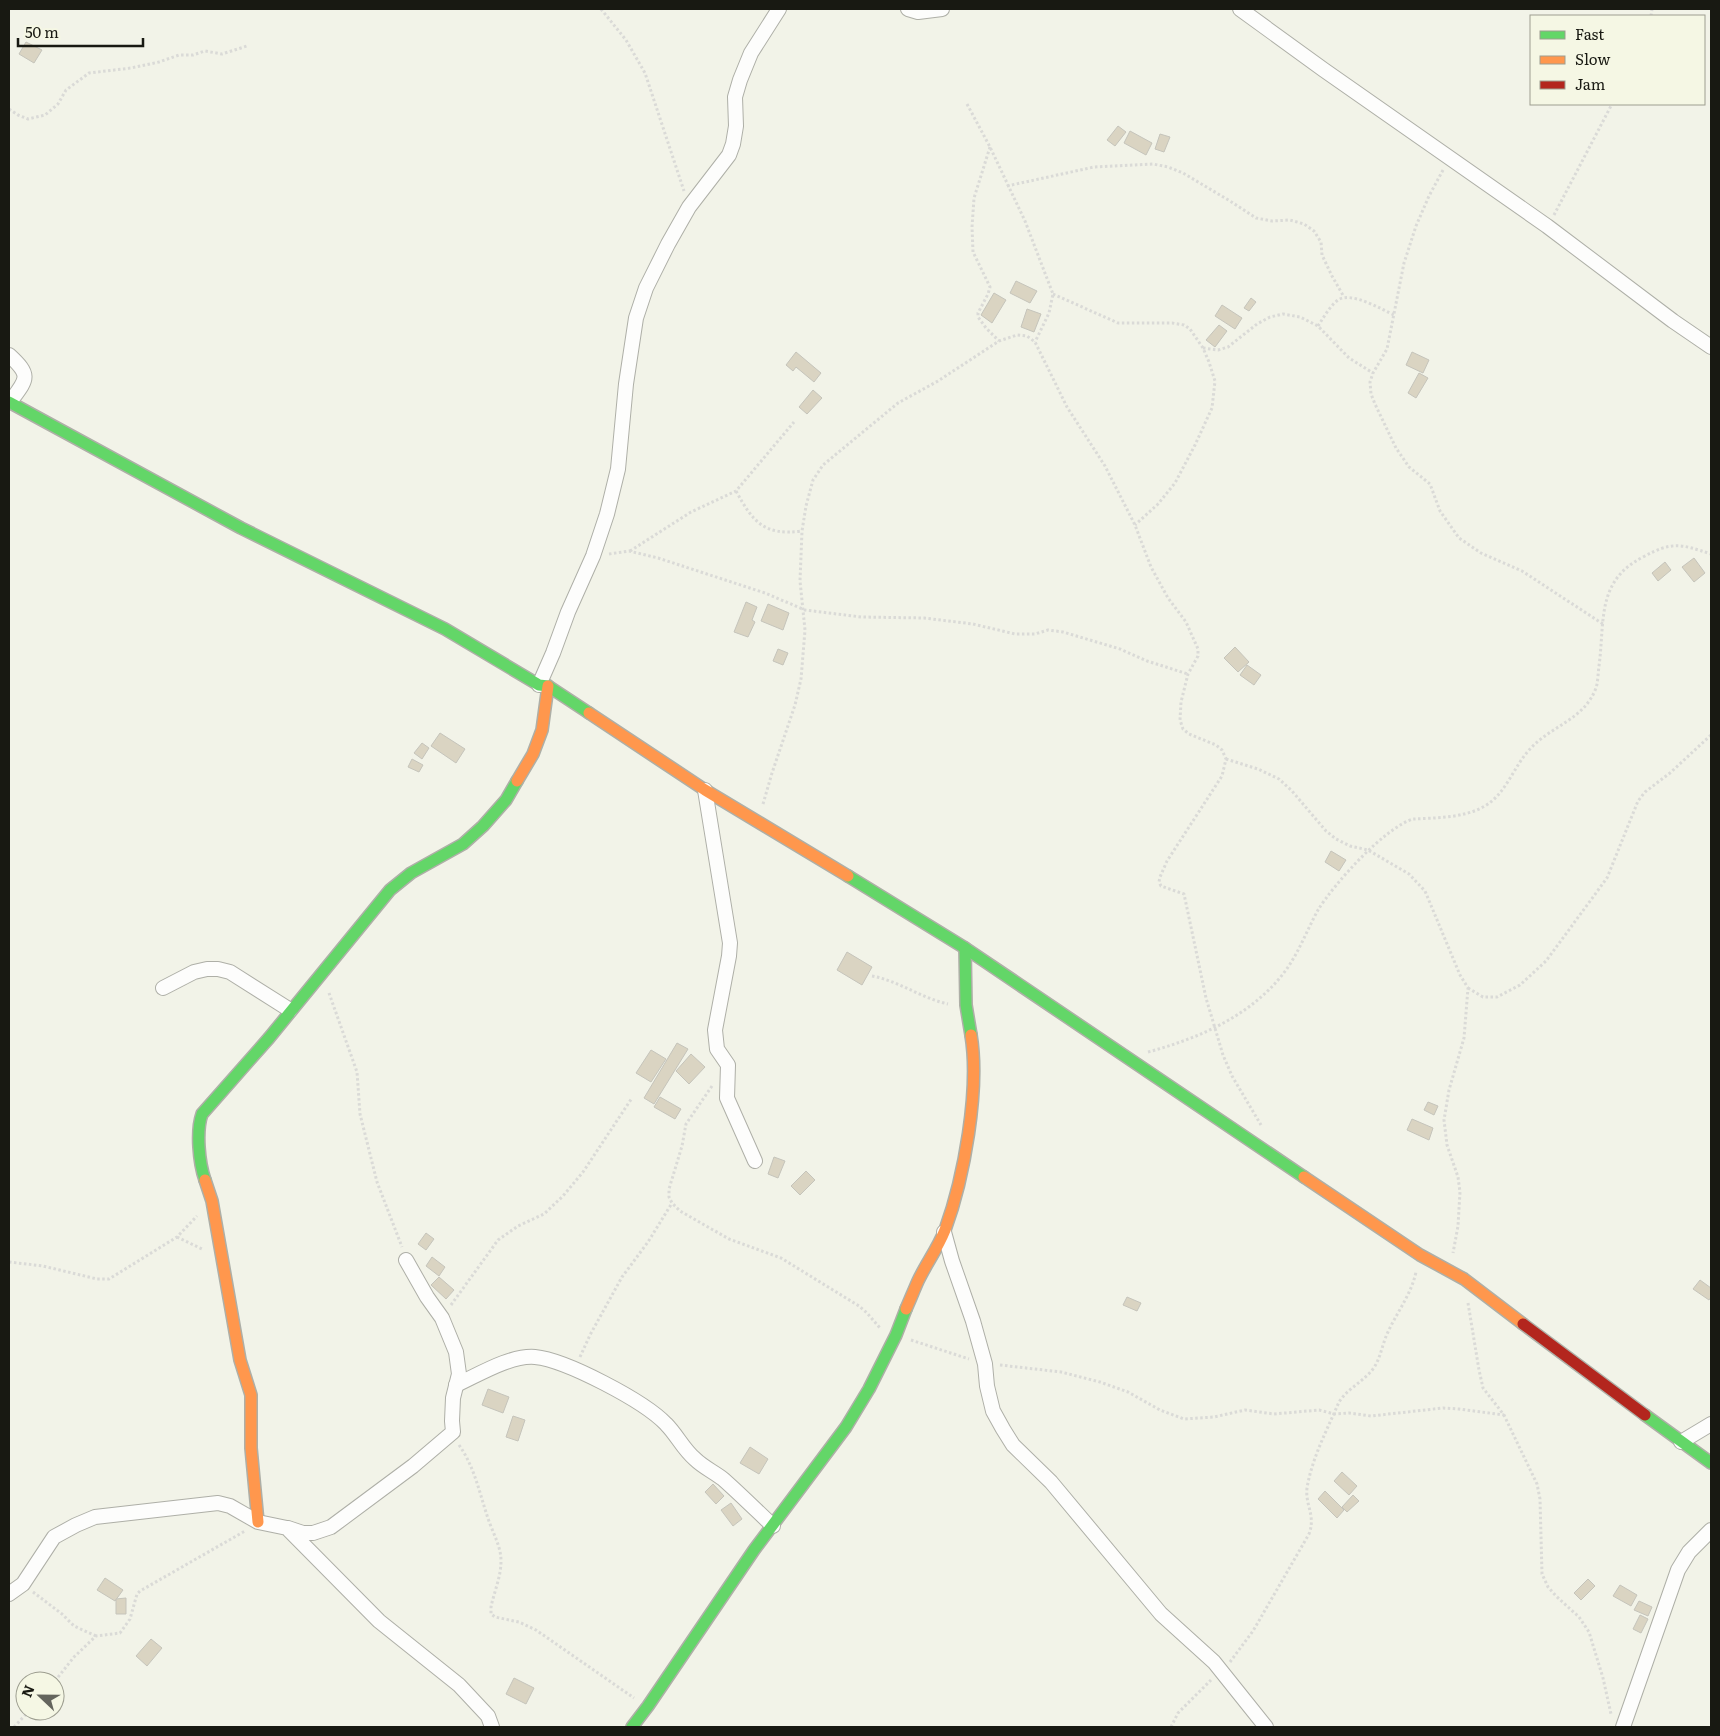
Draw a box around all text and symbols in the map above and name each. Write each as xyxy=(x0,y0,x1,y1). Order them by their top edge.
scale bar xyxy=(18,15,142,47)
legend xyxy=(1530,15,1705,105)
text: 50 m xyxy=(25,20,59,43)
text: Fast xyxy=(1575,22,1604,45)
text: Slow xyxy=(1575,47,1610,70)
text: Jam xyxy=(1575,72,1606,95)
north arrow xyxy=(15,1671,65,1721)
text: N xyxy=(16,1681,39,1700)

